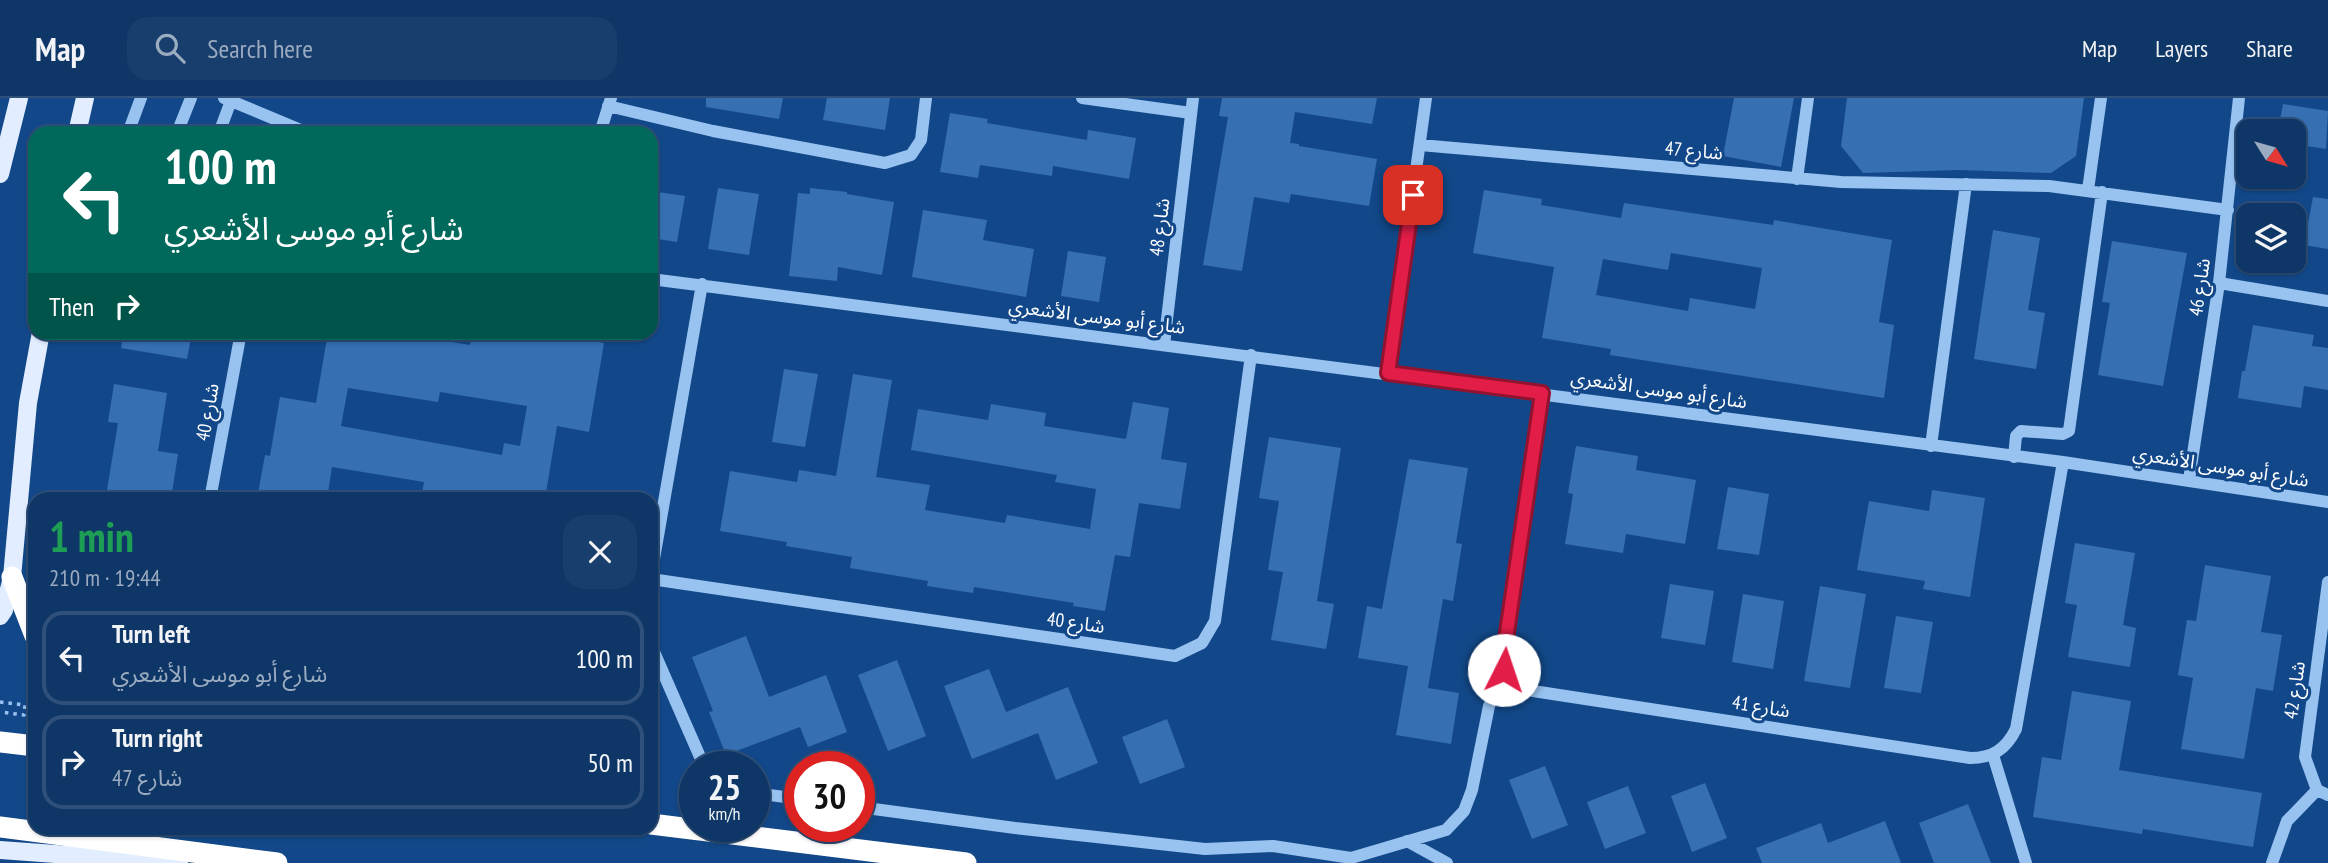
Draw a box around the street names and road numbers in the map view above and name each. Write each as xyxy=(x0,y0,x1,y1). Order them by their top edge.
street label: شارع 47 xyxy=(1664,136,1724,166)
street label: شارع 48 xyxy=(1144,197,1176,258)
street label: شارع 46 xyxy=(2183,257,2217,318)
street label: شارع أبو موسى الأشعري xyxy=(1007,293,1187,342)
street label: شارع أبو موسى الأشعري xyxy=(1569,365,1749,417)
street label: شارع 40 xyxy=(190,381,226,443)
street label: شارع أبو موسى الأشعري xyxy=(2131,440,2311,495)
street label: شارع 40 xyxy=(1045,606,1106,640)
street label: شارع 42 xyxy=(2278,660,2312,721)
street label: شارع 41 xyxy=(1730,690,1792,724)

